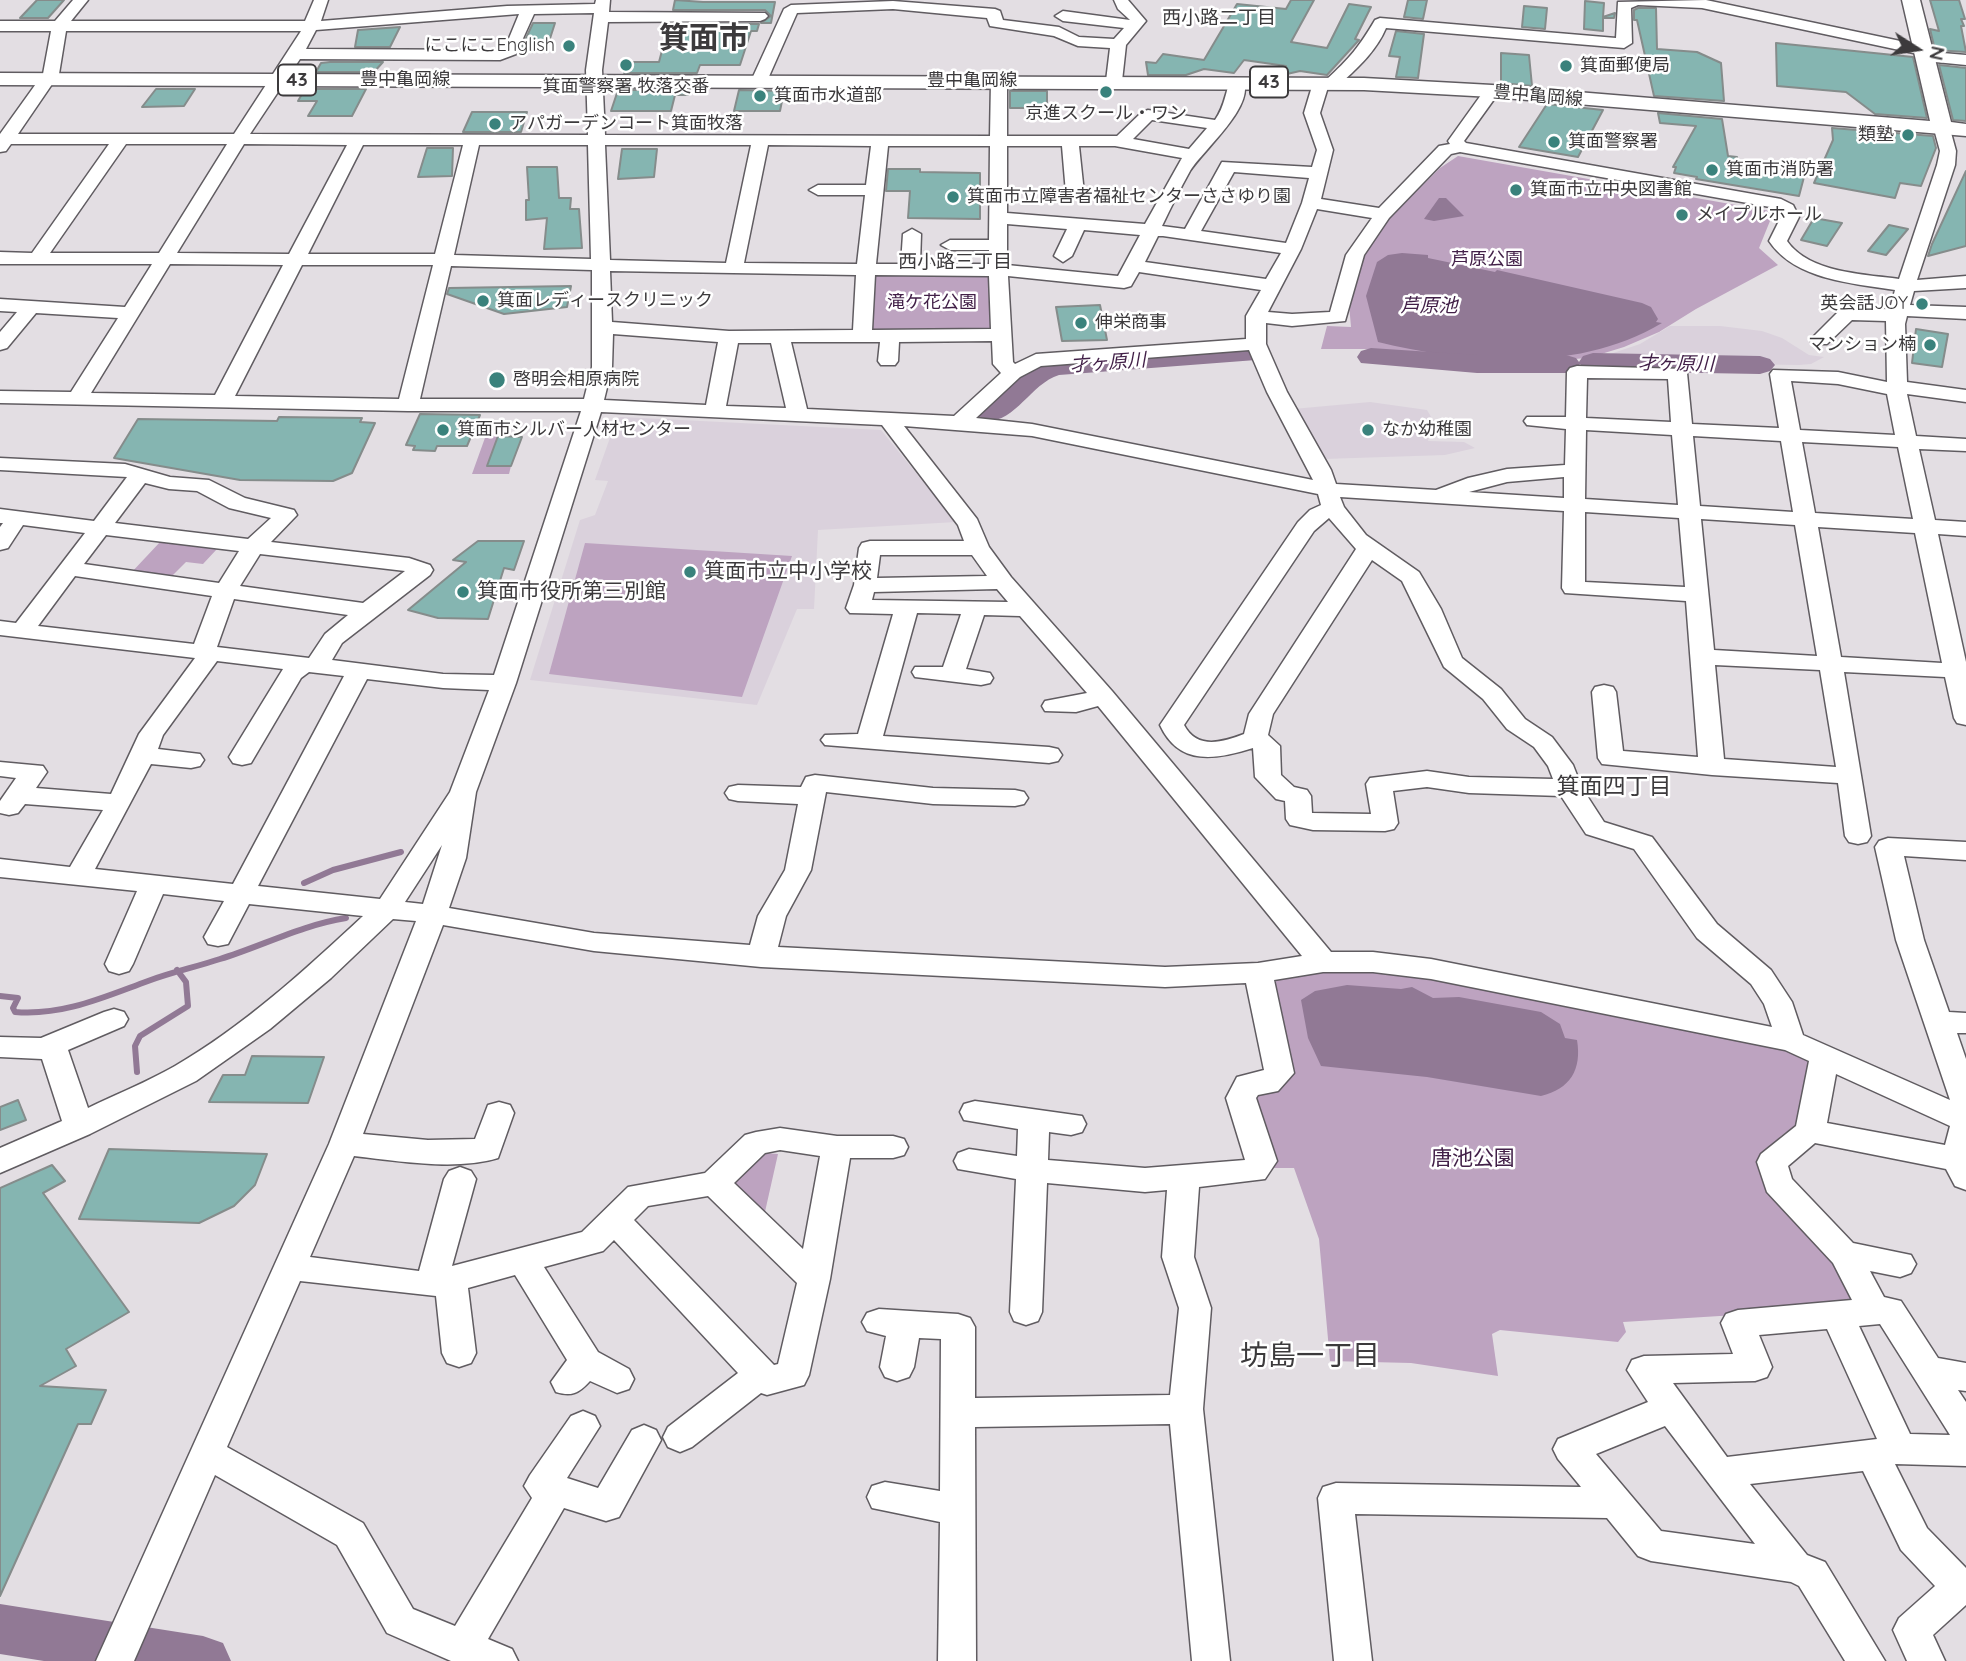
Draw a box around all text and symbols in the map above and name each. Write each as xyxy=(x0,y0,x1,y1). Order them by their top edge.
district label: 西小路二丁目 xyxy=(1162,7,1276,29)
north arrow xyxy=(1882,14,1952,84)
district label: 箕面市 xyxy=(659,21,749,57)
place label: にこにこEnglish xyxy=(424,35,555,57)
marker: にこにこEnglish xyxy=(561,38,577,54)
text: N xyxy=(1924,44,1951,63)
place label: 箕面郵便局 xyxy=(1580,55,1670,77)
marker: 箕面警察署 牧落交番 xyxy=(618,57,634,73)
marker: 箕面郵便局 xyxy=(1558,58,1574,74)
road number: 43 xyxy=(278,64,316,96)
road number: 43 xyxy=(1250,66,1288,97)
street label: 豊中亀岡線 xyxy=(360,69,450,91)
street label: 豊中亀岡線 xyxy=(927,70,1017,92)
place label: 箕面警察署 牧落交番 xyxy=(543,76,709,98)
street label: 豊中亀岡線 xyxy=(1492,81,1584,111)
marker: 京進スクール・ワン xyxy=(1098,84,1114,100)
place label: 箕面市水道部 xyxy=(774,85,882,107)
marker: 箕面市水道部 xyxy=(752,88,768,104)
place label: 京進スクール・ワン xyxy=(1025,103,1187,125)
place label: アパガーデンコート箕面牧落 xyxy=(509,113,743,135)
marker: アパガーデンコート箕面牧落 xyxy=(487,116,503,132)
place label: 類塾 xyxy=(1858,124,1894,146)
marker: 類塾 xyxy=(1900,127,1916,143)
place label: 箕面警察署 xyxy=(1568,131,1658,153)
marker: 箕面警察署 xyxy=(1546,134,1562,150)
place label: 箕面市消防署 xyxy=(1726,159,1834,181)
marker: 箕面市消防署 xyxy=(1704,162,1720,178)
place label: 箕面市立中央図書館 xyxy=(1530,179,1692,201)
marker: 箕面市立中央図書館 xyxy=(1508,182,1524,198)
place label: 箕面市立障害者福祉センターささゆり園 xyxy=(967,186,1291,208)
marker: 箕面市立障害者福祉センターささゆり園 xyxy=(945,189,961,205)
place label: メイプルホール xyxy=(1696,204,1822,226)
marker: メイプルホール xyxy=(1674,207,1690,223)
park label: 芦原公園 xyxy=(1451,249,1523,271)
district label: 西小路三丁目 xyxy=(898,251,1012,273)
place label: 箕面レディースクリニック xyxy=(497,290,713,312)
park label: 滝ケ花公園 xyxy=(887,292,977,314)
marker: 箕面レディースクリニック xyxy=(475,293,491,309)
place label: 英会話JOY xyxy=(1820,293,1908,315)
water label: 芦原池 xyxy=(1401,295,1457,317)
marker: 英会話JOY xyxy=(1914,296,1930,312)
place label: 伸栄商事 xyxy=(1095,312,1167,334)
marker: 伸栄商事 xyxy=(1073,315,1089,331)
place label: マンション楠 xyxy=(1808,334,1916,356)
marker: マンション楠 xyxy=(1922,337,1938,353)
water label: 才ヶ原川 xyxy=(1069,349,1147,377)
water label: 才ヶ原川 xyxy=(1638,352,1714,376)
place label: 啓明会相原病院 xyxy=(513,369,639,391)
marker: 啓明会相原病院 xyxy=(487,370,507,390)
place label: 箕面市シルバー人材センター xyxy=(457,419,691,441)
place label: なか幼稚園 xyxy=(1382,419,1472,441)
marker: 箕面市シルバー人材センター xyxy=(435,422,451,438)
marker: なか幼稚園 xyxy=(1360,422,1376,438)
place label: 箕面市立中小学校 xyxy=(704,559,872,585)
marker: 箕面市立中小学校 xyxy=(682,564,698,580)
place label: 箕面市役所第三別館 xyxy=(477,579,666,605)
marker: 箕面市役所第三別館 xyxy=(455,584,471,600)
district label: 箕面四丁目 xyxy=(1557,773,1671,801)
park label: 唐池公園 xyxy=(1431,1146,1515,1172)
district label: 坊島一丁目 xyxy=(1240,1340,1380,1374)

